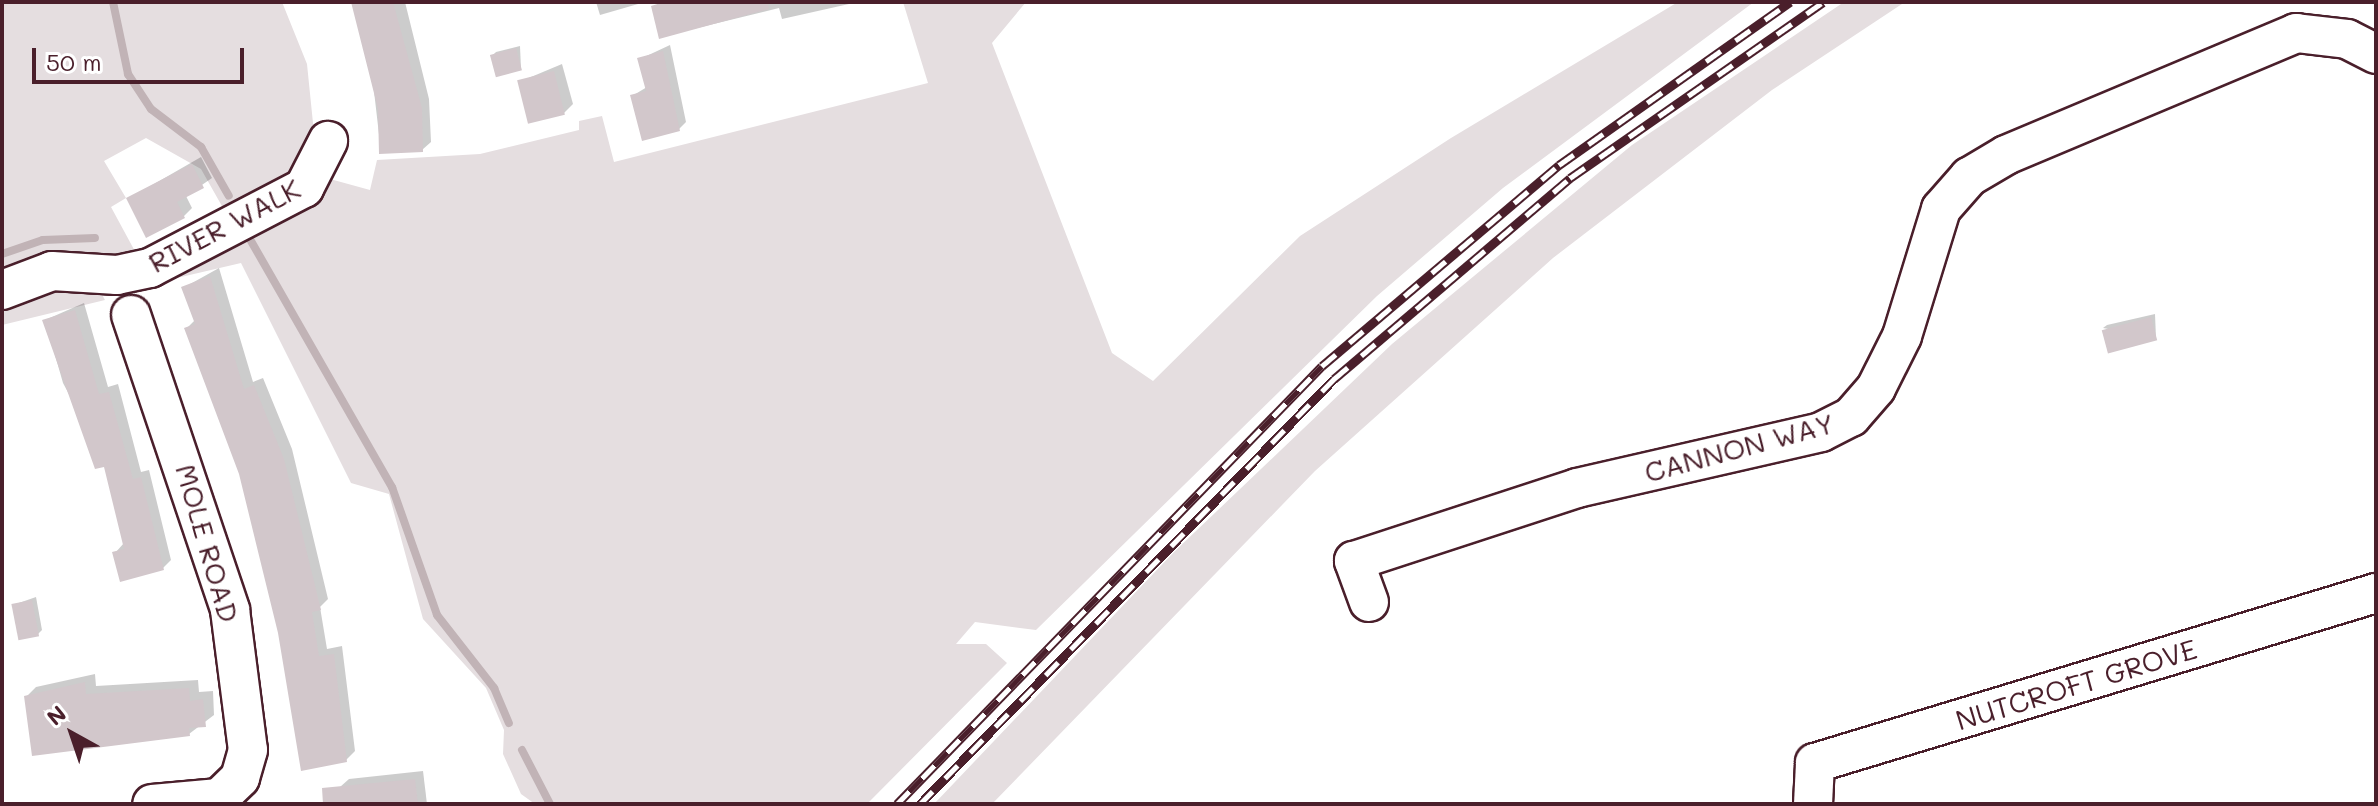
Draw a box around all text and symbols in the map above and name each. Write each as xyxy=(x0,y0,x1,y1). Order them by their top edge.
scale bar xyxy=(36,32,248,82)
text: 50 m xyxy=(46,46,102,77)
street label: RIVER WALK xyxy=(142,171,306,279)
street label: CANNON WAY xyxy=(1641,406,1837,488)
street label: MOLE ROAD xyxy=(169,460,247,626)
street label: NUTCROFT GROVE xyxy=(1951,631,2201,737)
north arrow xyxy=(32,694,112,774)
text: N xyxy=(41,699,72,732)

